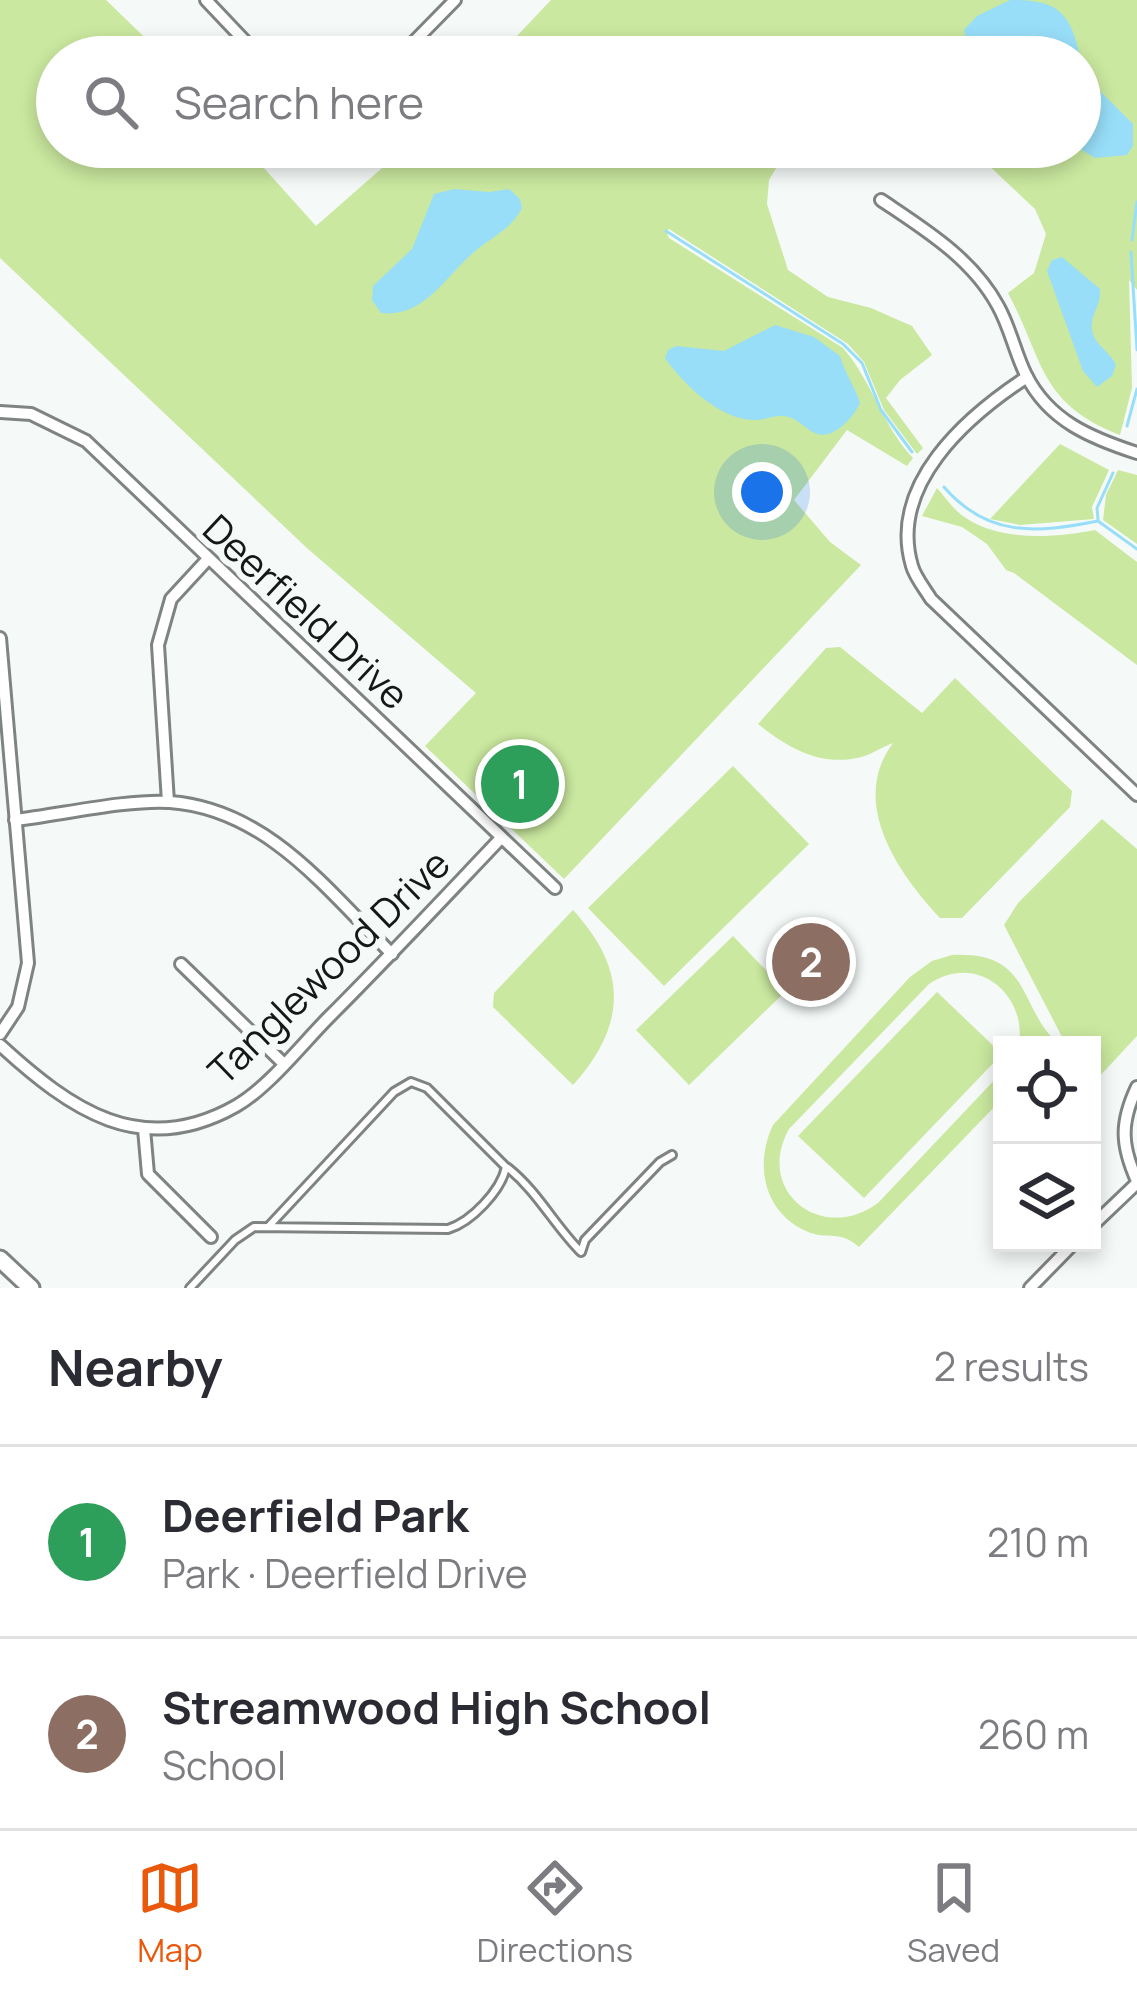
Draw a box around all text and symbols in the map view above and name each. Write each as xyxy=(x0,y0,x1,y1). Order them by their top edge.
search box xyxy=(36,36,1101,168)
icon: search xyxy=(78,69,144,135)
text: Search here xyxy=(174,71,424,133)
your location xyxy=(732,462,792,522)
street label: Deerfield Drive xyxy=(192,502,421,721)
pin: 1 xyxy=(481,739,559,829)
street label: Tanglewood Drive xyxy=(196,837,461,1096)
pin: 2 xyxy=(772,917,850,1007)
map controls xyxy=(993,1036,1101,1252)
button: locate xyxy=(993,1036,1101,1144)
button: layers xyxy=(993,1144,1101,1252)
text: Nearby xyxy=(48,1332,223,1401)
text: 2 results xyxy=(934,1339,1089,1393)
text: Deerfield Park xyxy=(162,1484,469,1546)
text: 1 xyxy=(78,1515,96,1569)
text: 210 m xyxy=(987,1515,1089,1569)
text: Park · Deerfield Drive xyxy=(162,1546,528,1600)
text: Streamwood High School xyxy=(162,1676,711,1738)
text: 2 xyxy=(75,1707,99,1761)
text: 260 m xyxy=(978,1707,1089,1761)
text: School xyxy=(162,1738,286,1792)
tab: Map xyxy=(137,1855,203,1972)
tab: Directions xyxy=(477,1855,633,1972)
tab: Saved xyxy=(907,1855,1000,1972)

